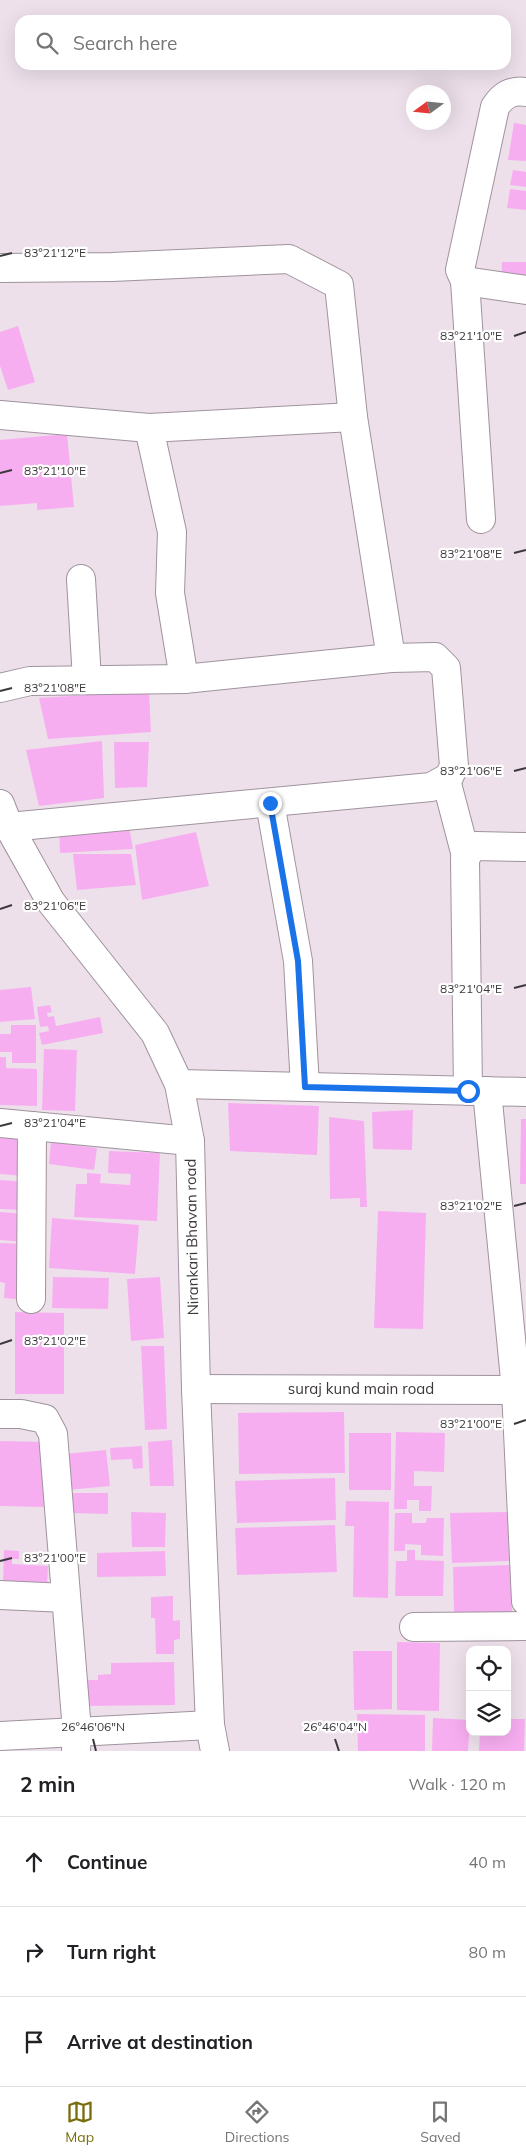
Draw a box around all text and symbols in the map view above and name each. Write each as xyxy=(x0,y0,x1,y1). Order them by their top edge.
search box xyxy=(15,15,511,70)
icon: search xyxy=(33,29,61,57)
text: Search here xyxy=(73,31,177,55)
north arrow xyxy=(406,85,451,130)
text: 83°21'12"E xyxy=(24,245,86,260)
text: 83°21'10"E xyxy=(440,328,502,343)
text: 83°21'10"E xyxy=(24,463,86,478)
text: 83°21'08"E xyxy=(440,546,502,561)
text: 83°21'08"E xyxy=(24,680,86,695)
text: 83°21'06"E xyxy=(440,763,502,778)
route end xyxy=(259,792,282,815)
text: 83°21'06"E xyxy=(24,898,86,913)
text: 83°21'04"E xyxy=(440,981,502,996)
route start xyxy=(457,1080,480,1103)
text: 83°21'04"E xyxy=(24,1115,86,1130)
street label: Nirankari Bhavan road xyxy=(181,1158,202,1316)
text: 83°21'02"E xyxy=(440,1198,502,1213)
text: 83°21'02"E xyxy=(24,1333,86,1348)
street label: suraj kund main road xyxy=(288,1379,434,1398)
text: 83°21'00"E xyxy=(440,1416,502,1431)
text: 83°21'00"E xyxy=(24,1550,86,1565)
map controls xyxy=(466,1646,511,1736)
button: locate xyxy=(466,1646,511,1691)
button: layers xyxy=(466,1691,511,1736)
text: 26°46'06"N xyxy=(61,1719,125,1734)
text: 26°46'04"N xyxy=(303,1719,367,1734)
text: 2 min xyxy=(20,1771,75,1797)
text: Walk · 120 m xyxy=(408,1774,506,1794)
icon: ahead xyxy=(20,1848,48,1876)
text: Continue xyxy=(67,1850,147,1874)
text: 40 m xyxy=(469,1852,506,1872)
icon: right xyxy=(20,1938,48,1966)
text: Turn right xyxy=(67,1940,156,1964)
text: 80 m xyxy=(469,1942,506,1962)
icon: arrive xyxy=(20,2028,48,2056)
text: Arrive at destination xyxy=(67,2030,253,2054)
tab: Map xyxy=(65,2098,94,2146)
tab: Directions xyxy=(225,2098,290,2146)
tab: Saved xyxy=(420,2098,461,2146)

